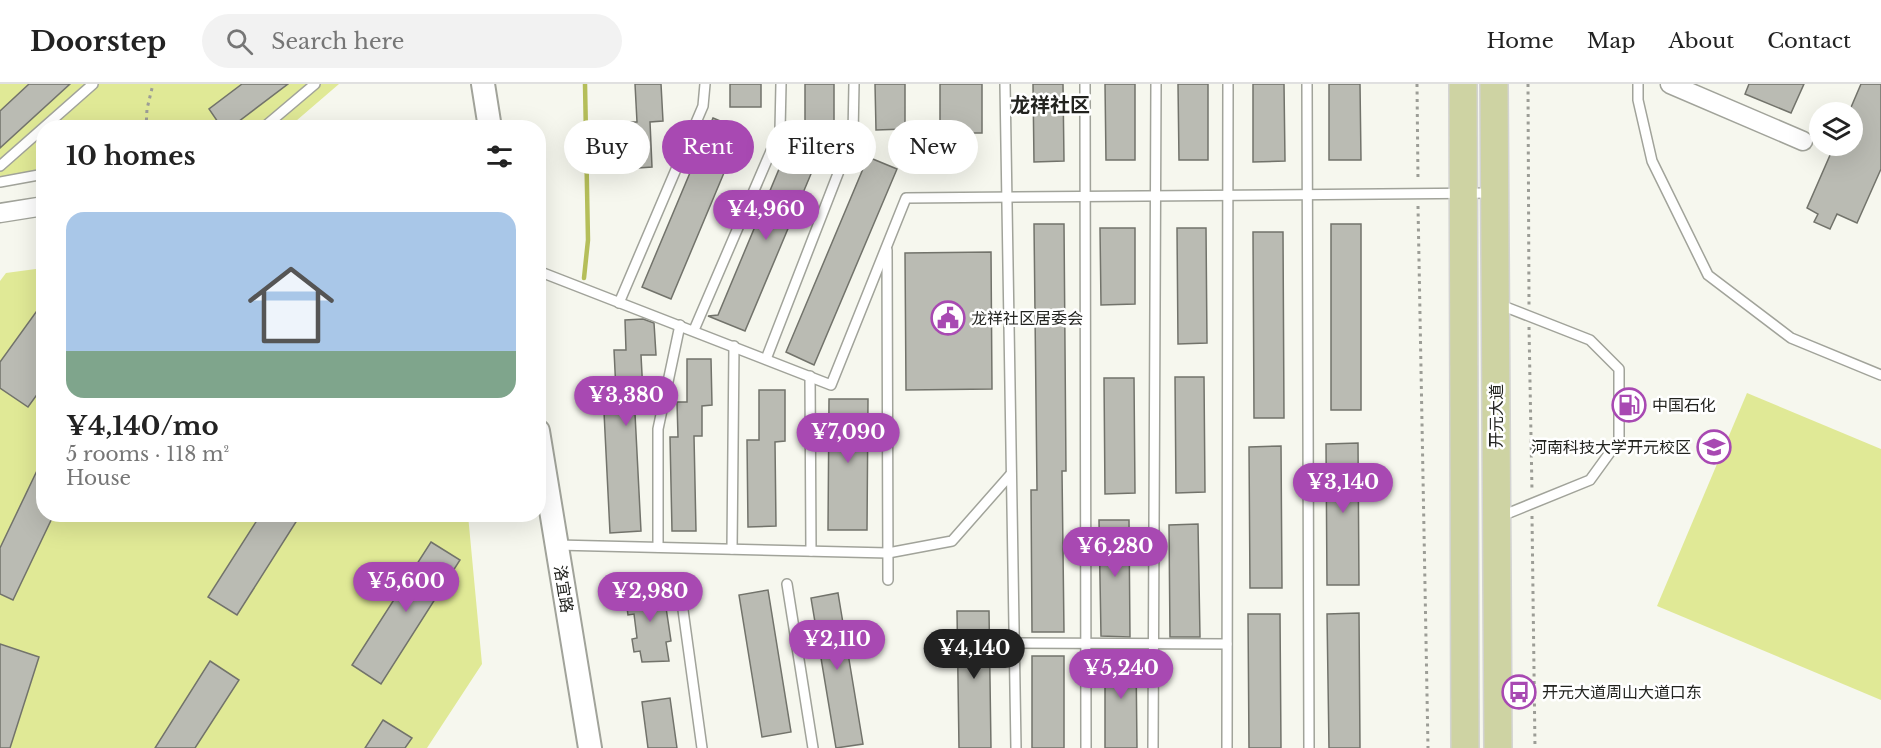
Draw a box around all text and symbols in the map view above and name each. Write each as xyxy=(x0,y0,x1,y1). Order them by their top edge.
search box xyxy=(202,14,622,68)
text: Doorstep xyxy=(30,24,166,59)
icon: search xyxy=(223,25,256,58)
text: Search here xyxy=(271,28,404,55)
text: Home xyxy=(1487,28,1554,54)
text: Map xyxy=(1587,28,1635,54)
text: About xyxy=(1668,28,1734,54)
text: Contact xyxy=(1767,28,1851,54)
district label: 龙祥社区 xyxy=(1010,93,1090,117)
map controls xyxy=(1809,102,1863,156)
button: layers xyxy=(1809,102,1863,156)
chip: Buy xyxy=(564,120,650,174)
chip: Rent xyxy=(662,120,754,174)
chip: Filters xyxy=(766,120,876,174)
chip: New xyxy=(888,120,978,174)
text: 10 homes xyxy=(66,140,196,172)
icon: filters xyxy=(483,140,516,173)
pin: ¥4,960 xyxy=(717,190,815,241)
text: ¥4,960 xyxy=(727,197,805,221)
icon: home xyxy=(237,251,345,359)
public building icon: 龙祥社区居委会 xyxy=(930,300,966,336)
place label: 龙祥社区居委会 xyxy=(971,308,1083,328)
pin: ¥3,380 xyxy=(577,376,675,427)
text: ¥3,380 xyxy=(588,383,664,407)
street label: 开元大道 xyxy=(1486,384,1506,448)
fuel station icon: 中国石化 xyxy=(1611,387,1647,423)
place label: 中国石化 xyxy=(1652,395,1716,415)
text: ¥4,140/mo xyxy=(66,410,219,442)
pin: ¥7,090 xyxy=(799,413,897,464)
text: ¥7,090 xyxy=(811,420,885,444)
school or university icon: 河南科技大学开元校区 xyxy=(1696,429,1732,465)
place label: 河南科技大学开元校区 xyxy=(1531,437,1691,457)
text: 5 rooms · 118 m² xyxy=(66,442,229,466)
pin: ¥3,140 xyxy=(1294,463,1392,514)
text: House xyxy=(66,466,131,490)
text: ¥3,140 xyxy=(1307,470,1379,494)
pin: ¥6,280 xyxy=(1066,527,1164,578)
text: ¥6,280 xyxy=(1077,534,1153,558)
pin: ¥5,600 xyxy=(357,562,455,613)
street label: 洛宜路 xyxy=(550,564,578,614)
text: ¥5,600 xyxy=(367,569,445,593)
pin: ¥2,980 xyxy=(601,572,699,623)
text: ¥2,980 xyxy=(612,579,688,603)
pin: ¥2,110 xyxy=(788,620,886,671)
text: ¥2,110 xyxy=(803,627,871,651)
pin: ¥4,140 xyxy=(925,629,1023,680)
text: ¥4,140 xyxy=(938,636,1010,660)
pin: ¥5,240 xyxy=(1072,649,1170,700)
text: ¥5,240 xyxy=(1083,656,1159,680)
bus stop icon: 开元大道周山大道口东 xyxy=(1501,674,1537,710)
place label: 开元大道周山大道口东 xyxy=(1542,682,1702,702)

